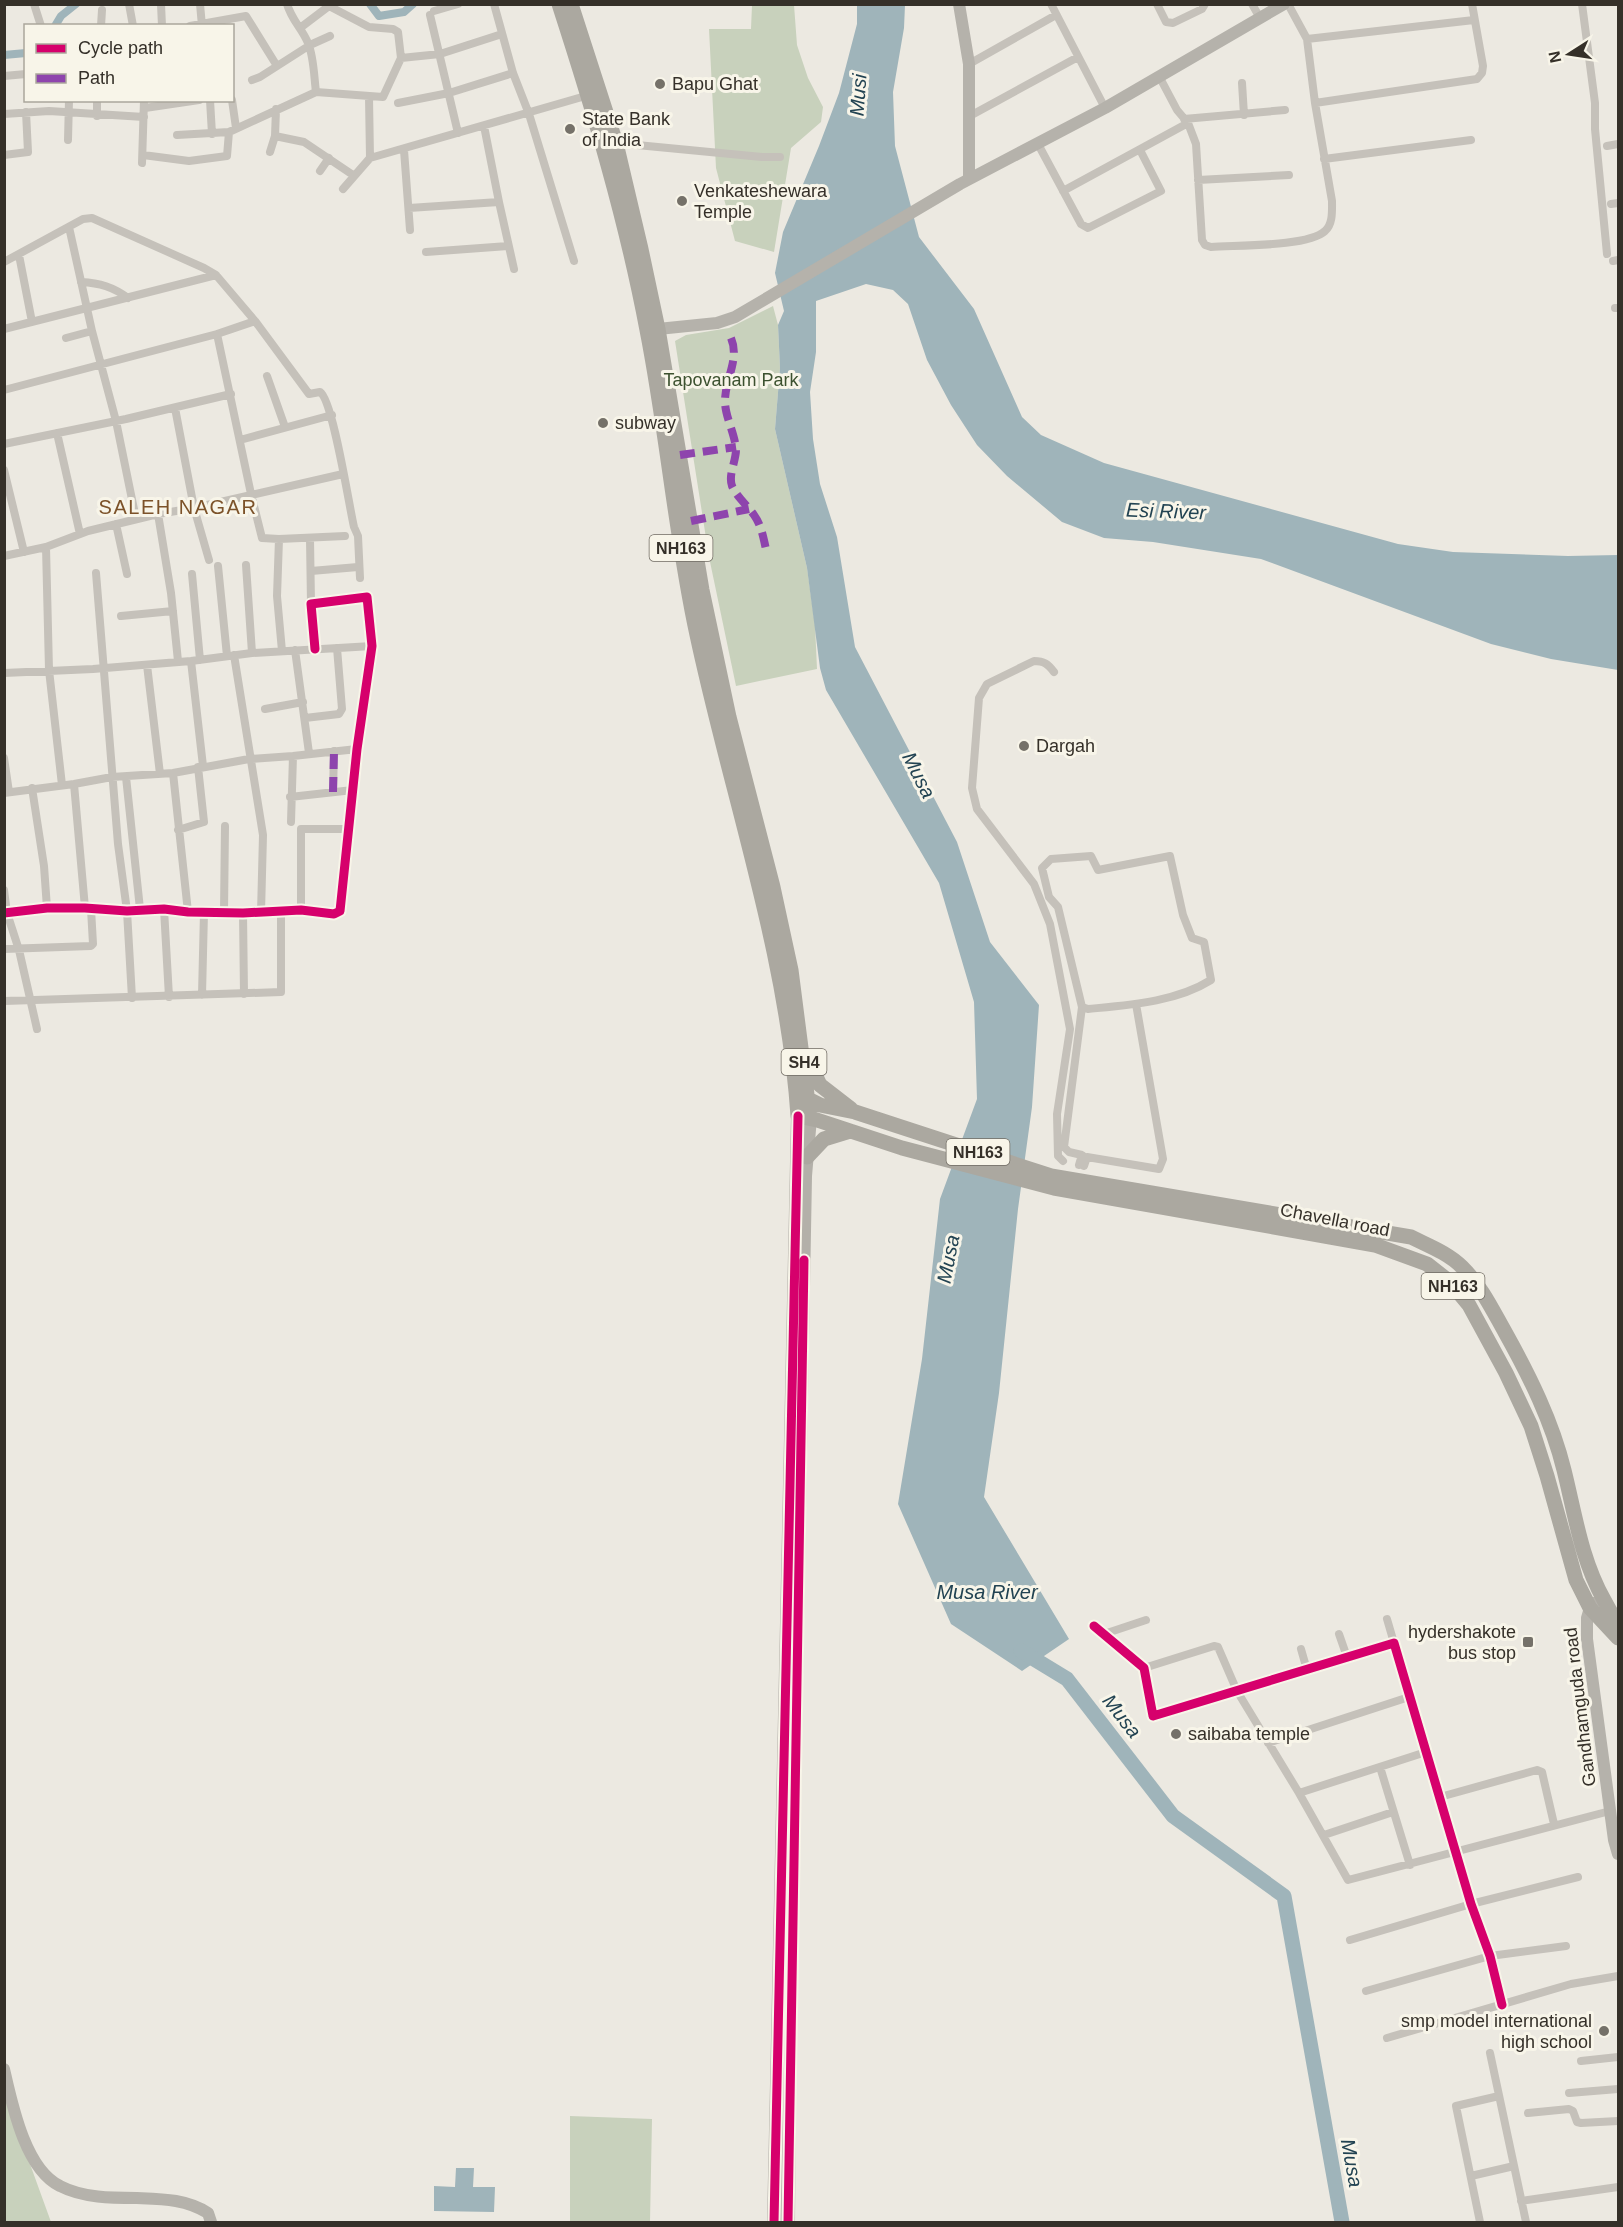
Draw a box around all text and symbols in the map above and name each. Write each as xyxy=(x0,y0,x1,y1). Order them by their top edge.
legend xyxy=(24,24,234,102)
north arrow xyxy=(1539,24,1599,84)
text: Cycle path xyxy=(78,38,163,58)
text: N xyxy=(1545,50,1564,64)
text: Path xyxy=(78,68,115,88)
water label: Musi xyxy=(846,73,870,117)
place label: Bapu Ghat xyxy=(672,74,758,94)
marker: Bapu Ghat xyxy=(653,77,667,91)
place label: State Bank of India xyxy=(582,109,671,150)
marker: State Bank of India xyxy=(563,122,577,136)
place label: Venkateshewara Temple xyxy=(694,181,828,222)
marker: Venkateshewara Temple xyxy=(675,194,689,208)
park label: Tapovanam Park xyxy=(663,370,800,390)
place label: subway xyxy=(615,413,676,433)
marker: subway xyxy=(596,416,610,430)
district label: SALEH NAGAR xyxy=(99,496,257,518)
water label: Esi River xyxy=(1126,499,1208,523)
road number: NH163 xyxy=(650,535,712,561)
place label: Dargah xyxy=(1036,736,1095,756)
marker: Dargah xyxy=(1017,739,1031,753)
water label: Musa xyxy=(898,748,940,802)
road number: SH4 xyxy=(782,1049,826,1075)
road number: NH163 xyxy=(946,1139,1010,1165)
street label: Chavella road xyxy=(1279,1200,1391,1240)
water label: Musa xyxy=(933,1233,963,1285)
road number: NH163 xyxy=(1422,1273,1484,1299)
water label: Musa River xyxy=(936,1581,1039,1603)
place label: hydershakote bus stop xyxy=(1408,1622,1516,1663)
street label: Gandhamguda road xyxy=(1560,1626,1600,1788)
marker: hydershakote bus stop xyxy=(1521,1635,1535,1649)
water label: Musa xyxy=(1098,1690,1146,1742)
place label: saibaba temple xyxy=(1188,1724,1310,1744)
marker: saibaba temple xyxy=(1169,1727,1183,1741)
place label: smp model international high school xyxy=(1401,2011,1592,2052)
marker: smp model international high school xyxy=(1597,2024,1611,2038)
water label: Musa xyxy=(1337,2137,1367,2189)

